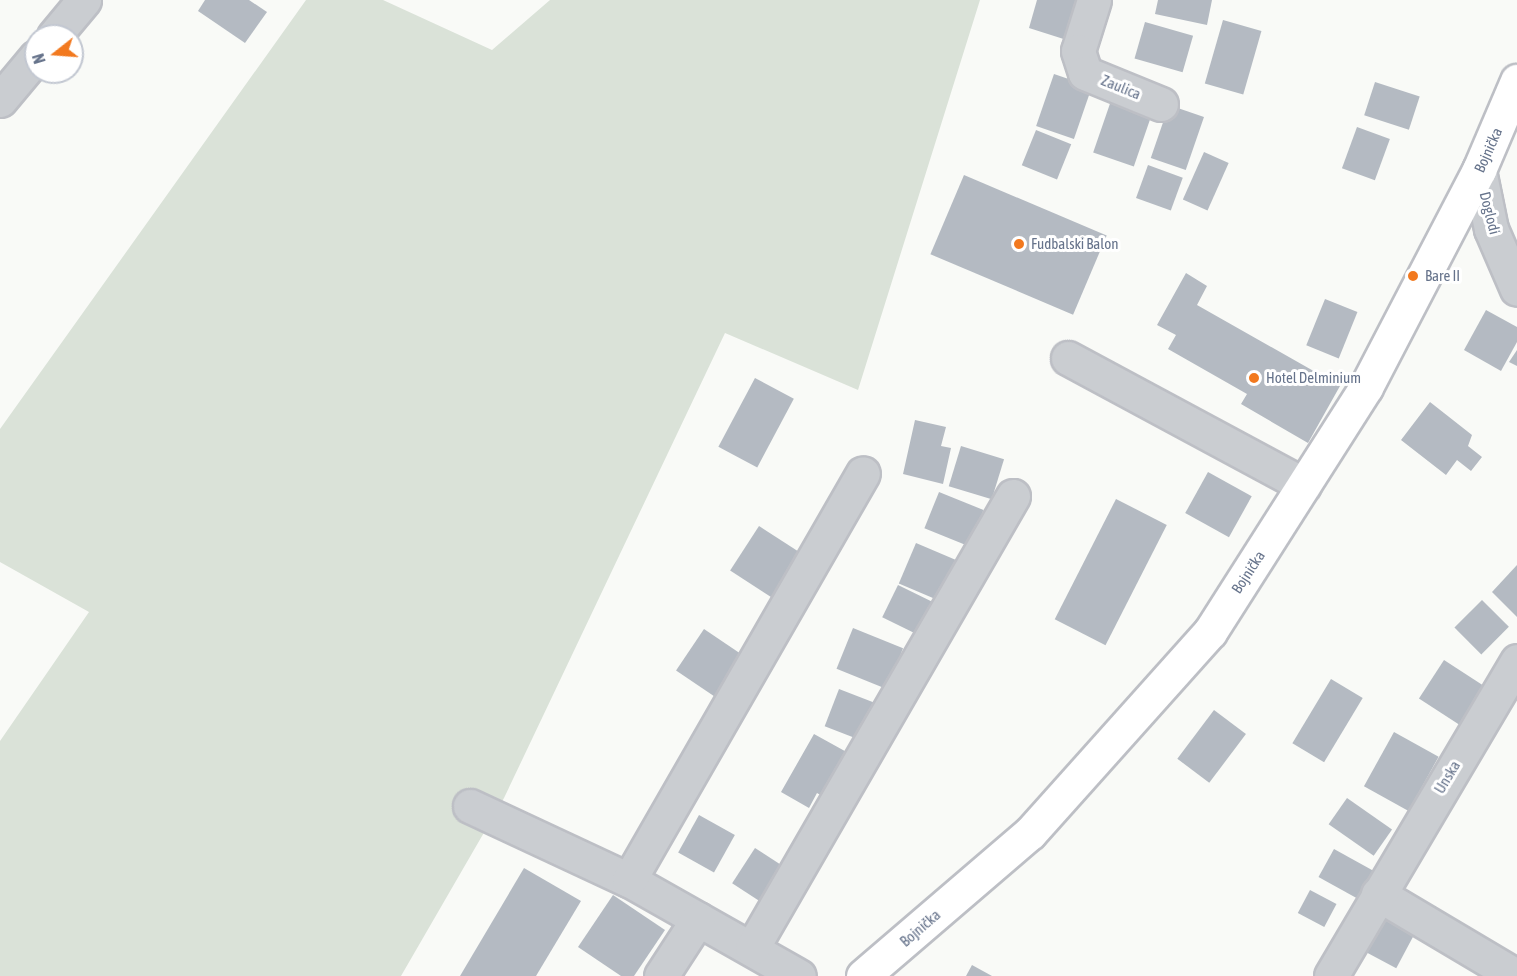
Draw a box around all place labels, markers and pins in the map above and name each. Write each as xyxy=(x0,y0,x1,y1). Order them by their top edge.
place label: Fudbalski Balon xyxy=(1031,235,1118,253)
marker: Fudbalski Balon xyxy=(1012,237,1026,251)
place label: Bare II xyxy=(1425,267,1460,285)
marker: Bare II xyxy=(1406,269,1420,283)
place label: Hotel Delminium xyxy=(1266,369,1361,387)
marker: Hotel Delminium xyxy=(1247,371,1261,385)

